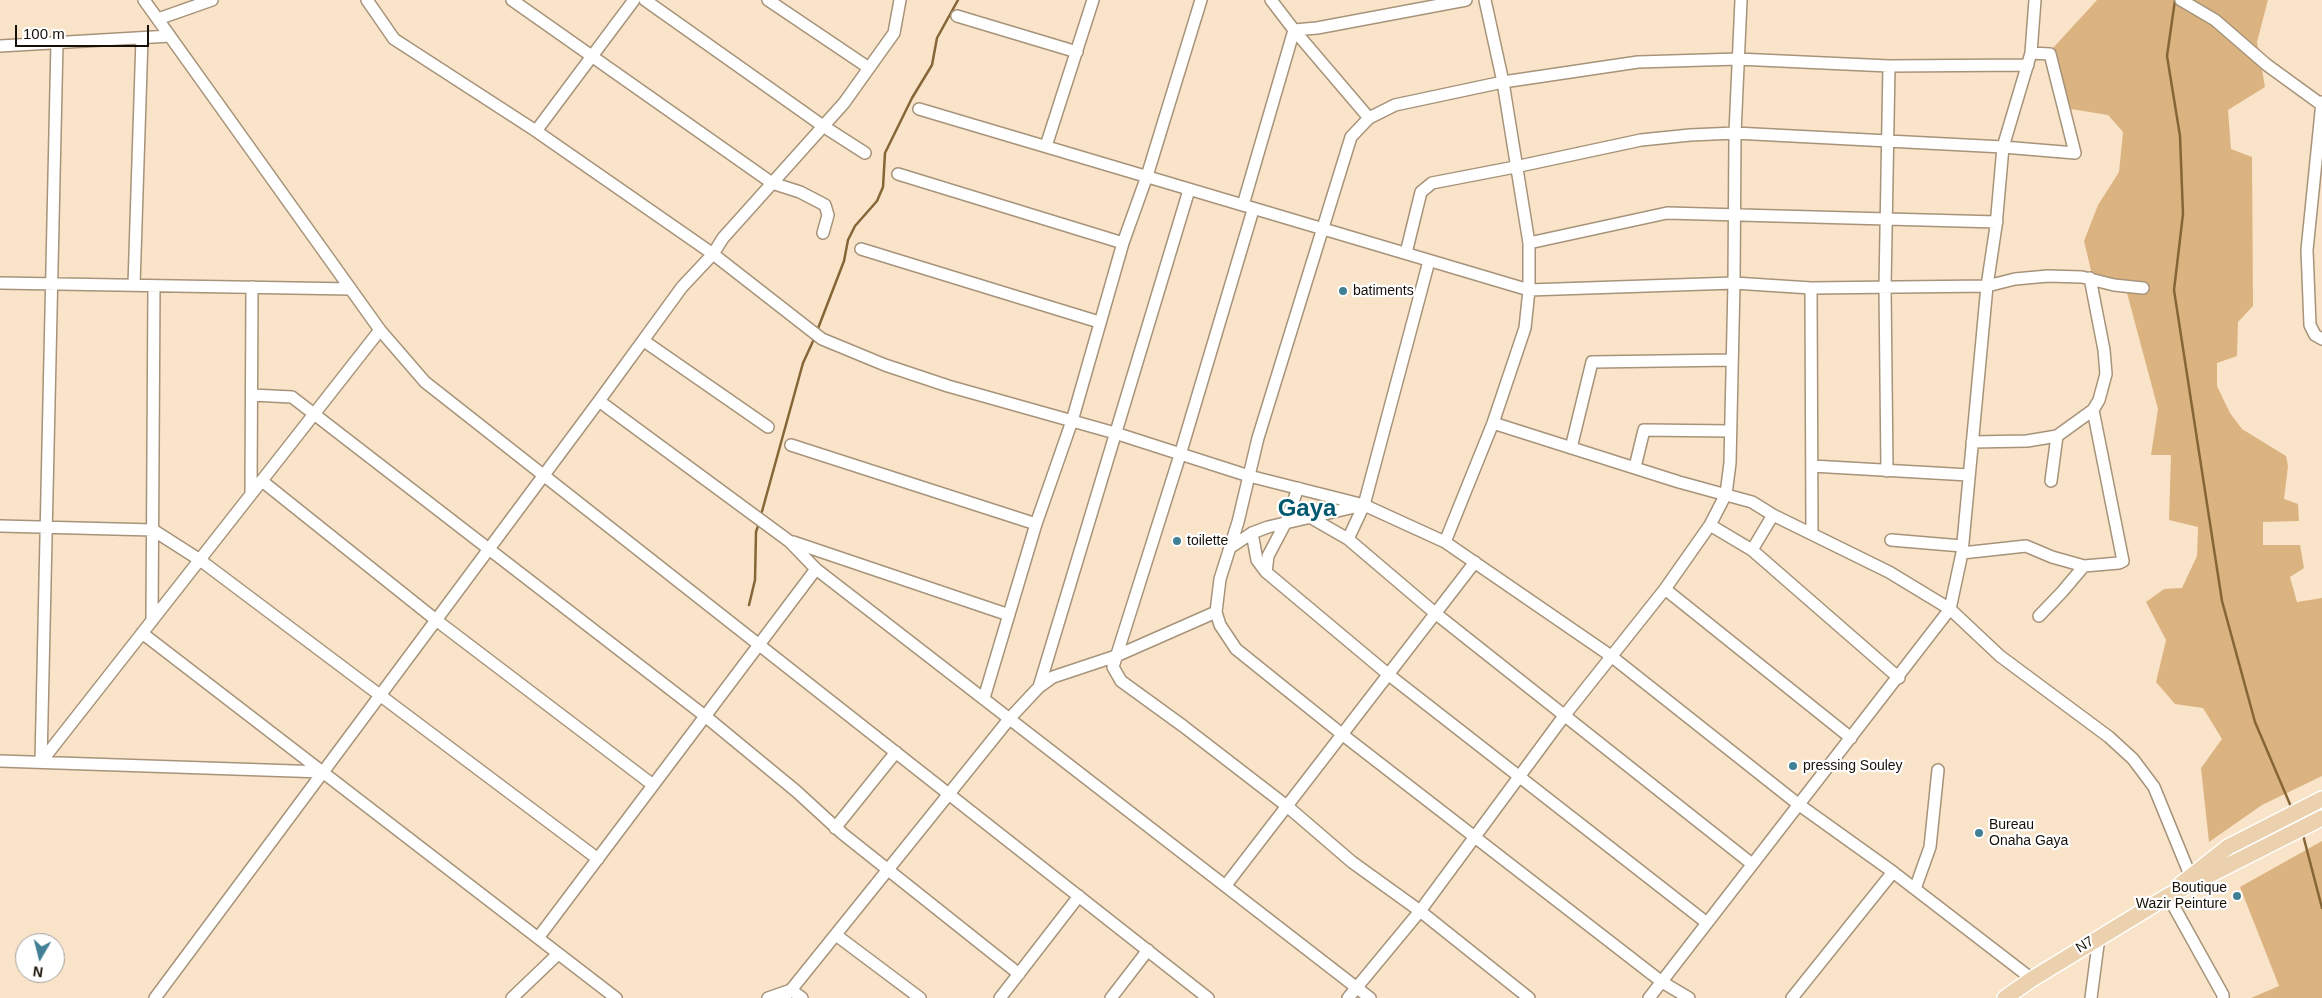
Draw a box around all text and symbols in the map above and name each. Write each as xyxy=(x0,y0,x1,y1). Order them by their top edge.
scale bar xyxy=(18,15,151,47)
text: 100 m xyxy=(23,25,65,42)
place label: batiments xyxy=(1353,283,1414,299)
marker: batiments xyxy=(1337,285,1349,297)
district label: Gaya xyxy=(1278,495,1336,523)
place label: toilette xyxy=(1187,533,1228,549)
marker: toilette xyxy=(1171,535,1183,547)
place label: pressing Souley xyxy=(1803,758,1903,774)
marker: pressing Souley xyxy=(1787,760,1799,772)
place label: Bureau Onaha Gaya xyxy=(1989,817,2068,850)
marker: Bureau Onaha Gaya xyxy=(1973,827,1985,839)
place label: Boutique Wazir Peinture xyxy=(2136,880,2227,912)
marker: Boutique Wazir Peinture xyxy=(2231,890,2243,902)
north arrow xyxy=(15,933,65,983)
street label: N7 xyxy=(2073,933,2097,957)
text: N xyxy=(32,963,44,980)

